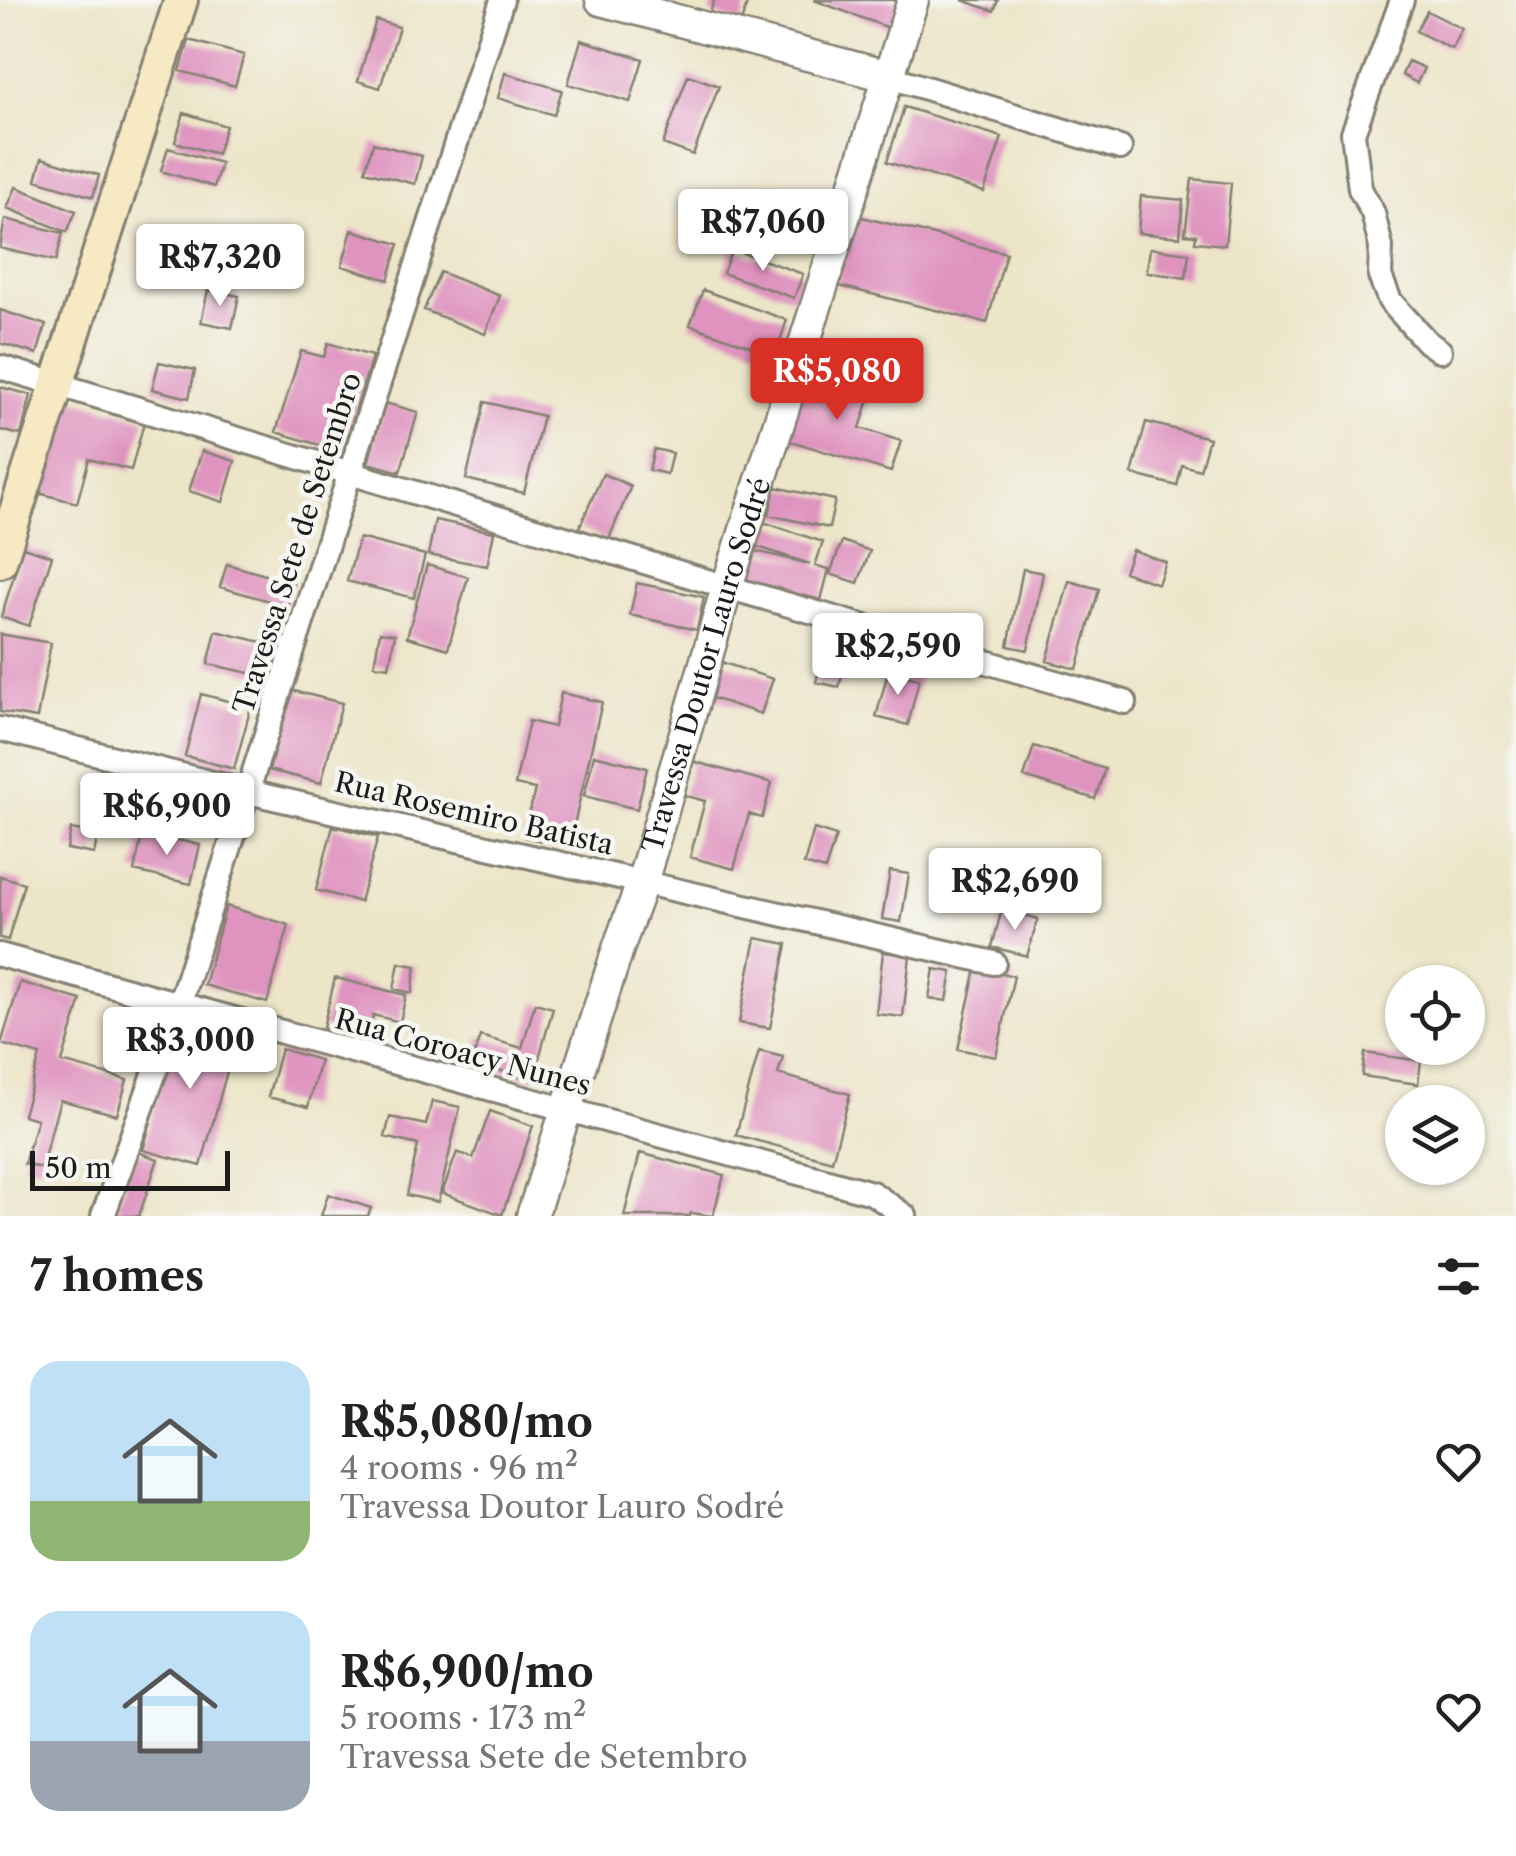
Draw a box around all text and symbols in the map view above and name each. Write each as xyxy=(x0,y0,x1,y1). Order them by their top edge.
pin: R$7,060 xyxy=(671,189,855,274)
text: R$7,060 xyxy=(700,202,826,241)
pin: R$7,320 xyxy=(128,224,312,309)
text: R$7,320 xyxy=(158,237,282,276)
pin: R$5,080 xyxy=(745,338,929,423)
text: R$5,080 xyxy=(772,351,902,390)
street label: Travessa Sete de Setembro xyxy=(226,368,368,718)
street label: Travessa Doutor Lauro Sodré xyxy=(635,473,778,856)
pin: R$2,590 xyxy=(806,613,990,698)
text: R$2,590 xyxy=(834,626,962,665)
street label: Rua Rosemiro Batista xyxy=(331,764,617,862)
pin: R$6,900 xyxy=(75,773,259,858)
text: R$6,900 xyxy=(102,786,232,825)
pin: R$2,690 xyxy=(923,848,1107,933)
text: R$2,690 xyxy=(951,861,1079,900)
map controls xyxy=(1385,965,1485,1185)
button: locate xyxy=(1385,965,1485,1065)
street label: Rua Coroacy Nunes xyxy=(331,1001,595,1103)
pin: R$3,000 xyxy=(98,1007,282,1092)
text: R$3,000 xyxy=(125,1020,255,1059)
button: layers xyxy=(1385,1085,1485,1185)
scale bar xyxy=(30,1146,230,1190)
text: 50 m xyxy=(45,1151,112,1185)
icon: filters xyxy=(1431,1249,1486,1304)
text: 7 homes xyxy=(30,1250,204,1302)
text: R$5,080/mo xyxy=(340,1396,593,1448)
icon: home xyxy=(110,1401,230,1521)
icon: heart xyxy=(1431,1434,1486,1489)
text: 4 rooms · 96 m² xyxy=(340,1448,578,1487)
text: Travessa Doutor Lauro Sodré xyxy=(340,1487,784,1526)
text: R$6,900/mo xyxy=(340,1646,594,1698)
icon: home xyxy=(110,1651,230,1771)
icon: heart xyxy=(1431,1684,1486,1739)
text: 5 rooms · 173 m² xyxy=(340,1698,586,1737)
text: Travessa Sete de Setembro xyxy=(340,1737,748,1776)

